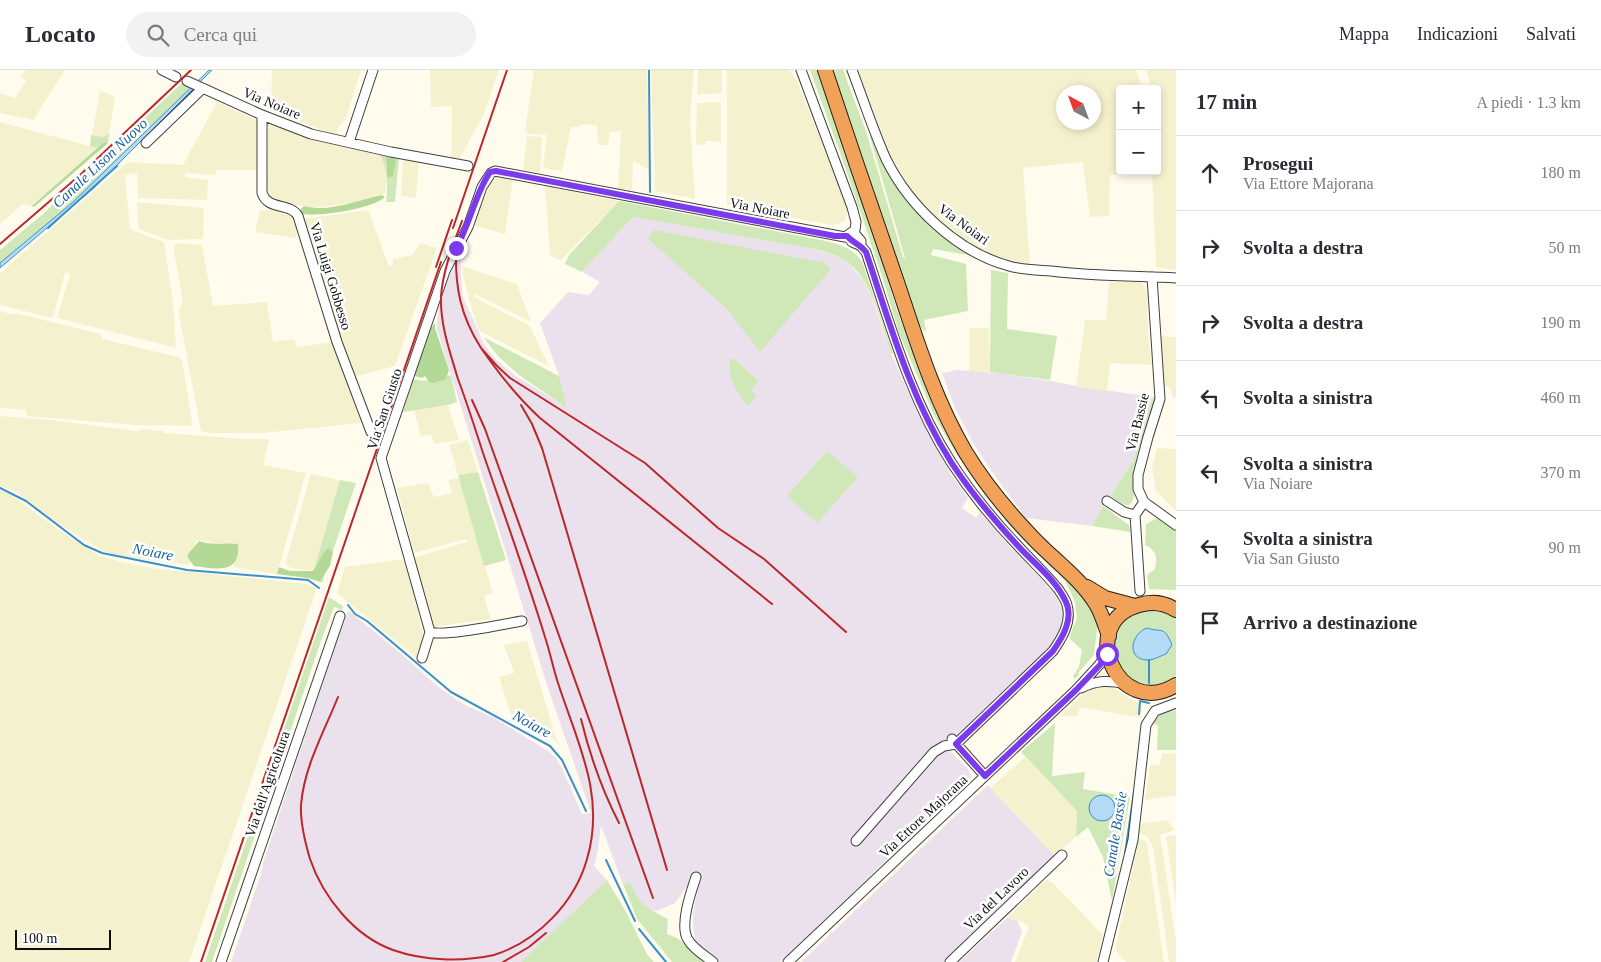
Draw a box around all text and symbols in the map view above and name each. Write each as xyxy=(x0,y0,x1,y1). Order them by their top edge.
search box xyxy=(126,12,476,57)
text: Locato xyxy=(25,21,96,47)
icon: search xyxy=(144,21,172,49)
text: Cerca qui xyxy=(184,24,257,45)
text: Mappa xyxy=(1339,24,1389,44)
text: Indicazioni xyxy=(1417,24,1498,44)
text: Salvati xyxy=(1526,24,1576,44)
street label: Via Noiare xyxy=(241,85,303,122)
north arrow xyxy=(1056,85,1101,130)
map controls xyxy=(1116,85,1161,175)
button: + xyxy=(1116,85,1161,130)
text: 17 min xyxy=(1196,90,1257,114)
text: A piedi · 1.3 km xyxy=(1477,94,1581,111)
water label: Canale Lison Nuovo xyxy=(49,115,151,211)
button: − xyxy=(1116,130,1161,175)
text: Prosegui xyxy=(1243,153,1313,174)
icon: ahead xyxy=(1196,159,1224,187)
text: 180 m xyxy=(1541,164,1581,181)
text: Via Ettore Majorana xyxy=(1243,175,1374,192)
street label: Via Noiare xyxy=(729,195,791,222)
street label: Via Noiari xyxy=(936,201,992,248)
street label: Via Luigi Gobbesso xyxy=(307,220,354,332)
icon: right xyxy=(1196,234,1224,262)
route end xyxy=(445,237,468,260)
text: Svolta a destra xyxy=(1243,237,1363,258)
text: 50 m xyxy=(1549,239,1581,256)
icon: right xyxy=(1196,309,1224,337)
text: Svolta a destra xyxy=(1243,312,1363,333)
text: 190 m xyxy=(1541,314,1581,331)
street label: Via San Giusto xyxy=(364,367,405,452)
icon: left xyxy=(1196,384,1224,412)
text: Svolta a sinistra xyxy=(1243,387,1373,408)
text: 460 m xyxy=(1541,389,1581,406)
street label: Via Bassie xyxy=(1123,391,1152,453)
text: Svolta a sinistra xyxy=(1243,453,1373,474)
icon: left xyxy=(1196,459,1224,487)
text: 370 m xyxy=(1541,464,1581,481)
text: Via Noiare xyxy=(1243,475,1313,492)
text: Svolta a sinistra xyxy=(1243,528,1373,549)
icon: left xyxy=(1196,534,1224,562)
text: 90 m xyxy=(1549,539,1581,556)
water label: Noiare xyxy=(130,540,175,564)
text: Via San Giusto xyxy=(1243,550,1340,567)
icon: arrive xyxy=(1196,609,1224,637)
text: Arrivo a destinazione xyxy=(1243,612,1417,633)
route start xyxy=(1096,643,1119,666)
water label: Noiare xyxy=(509,707,554,741)
street label: Via dell'Agricoltura xyxy=(242,729,293,839)
street label: Via Ettore Majorana xyxy=(876,771,971,861)
water label: Canale Bassie xyxy=(1100,790,1130,878)
street label: Via del Lavoro xyxy=(961,864,1032,933)
scale bar xyxy=(15,927,111,950)
text: 100 m xyxy=(22,931,57,946)

